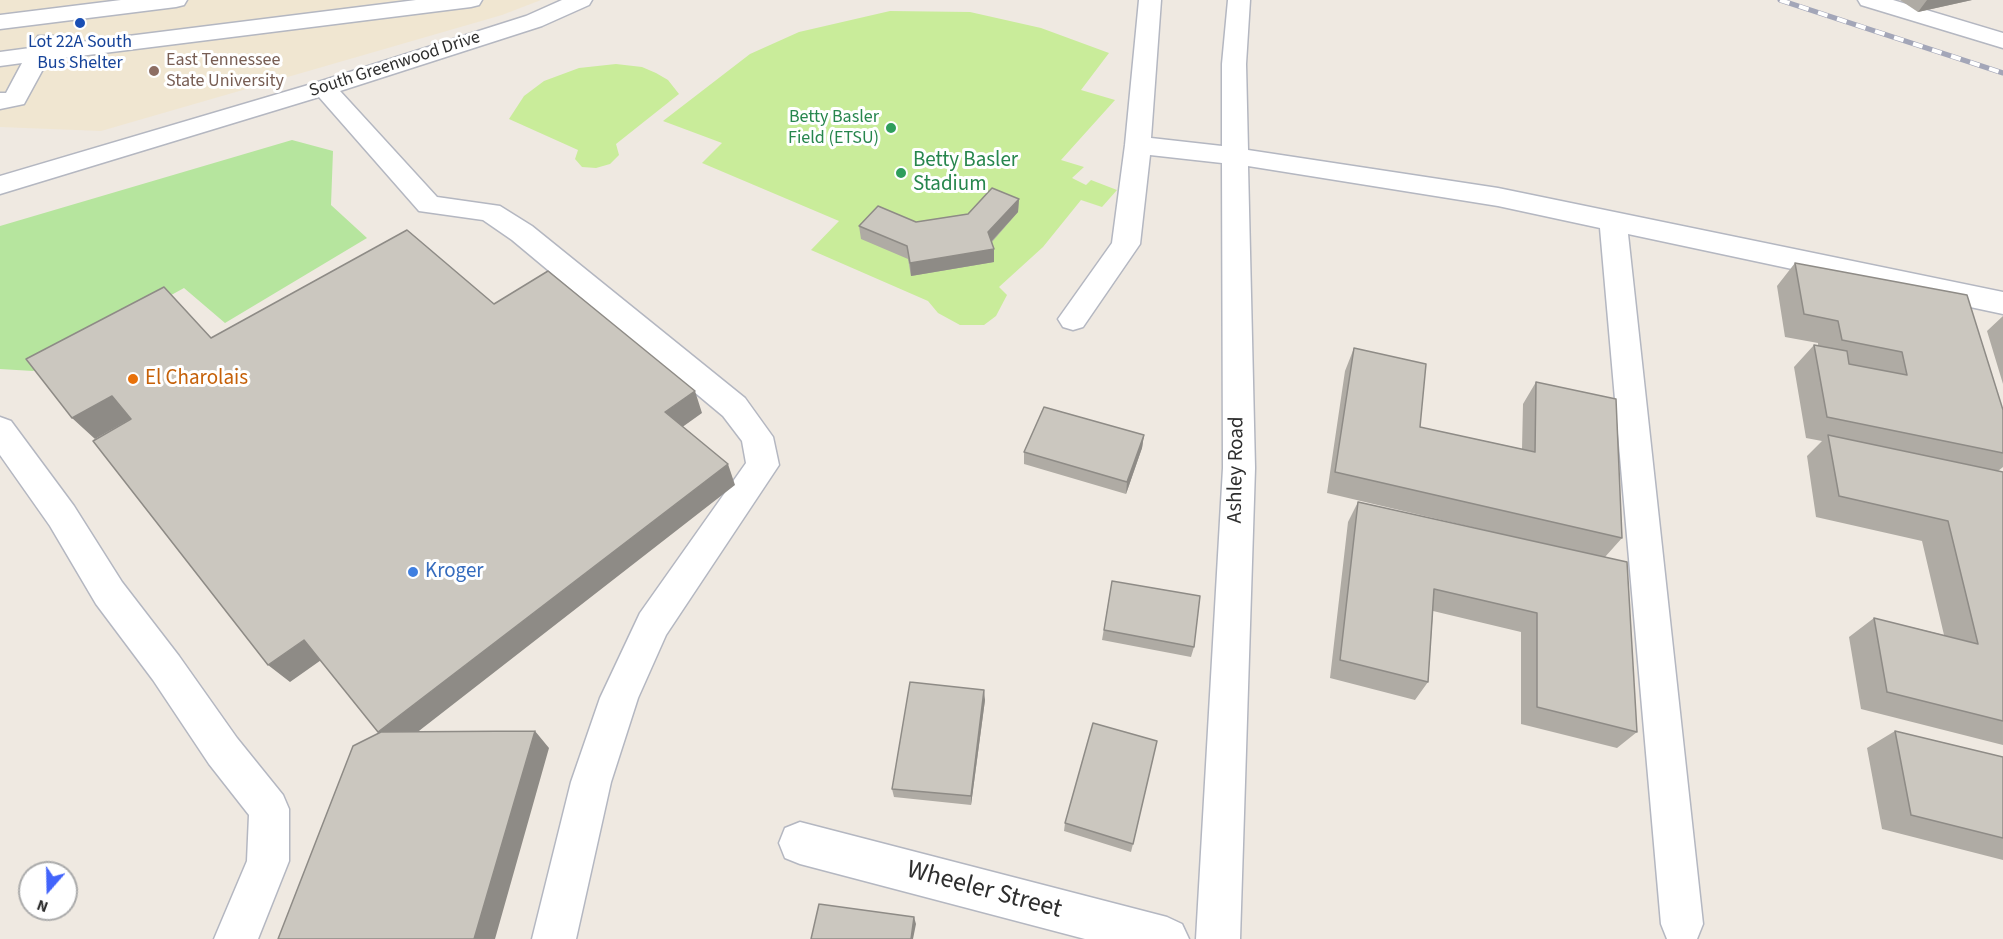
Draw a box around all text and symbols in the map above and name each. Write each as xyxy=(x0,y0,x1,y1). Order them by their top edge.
marker: Lot 22A South Bus Shelter xyxy=(73,16,87,30)
street label: South Greenwood Drive xyxy=(307,27,483,103)
place label: Lot 22A South Bus Shelter xyxy=(28,32,132,74)
place label: East Tennessee State University xyxy=(166,50,284,92)
marker: East Tennessee State University xyxy=(147,64,161,78)
place label: Betty Basler Field (ETSU) xyxy=(788,107,879,150)
marker: Betty Basler Field (ETSU) xyxy=(884,121,898,135)
place label: Betty Basler Stadium xyxy=(913,148,1018,198)
marker: Betty Basler Stadium xyxy=(894,166,908,180)
place label: El Charolais xyxy=(145,366,248,392)
marker: El Charolais xyxy=(126,372,140,386)
street label: Ashley Road xyxy=(1223,416,1251,524)
place label: Kroger xyxy=(425,559,484,585)
marker: Kroger xyxy=(406,565,420,579)
street label: Wheeler Street xyxy=(903,855,1065,927)
north arrow xyxy=(18,861,78,921)
text: N xyxy=(34,894,51,918)

